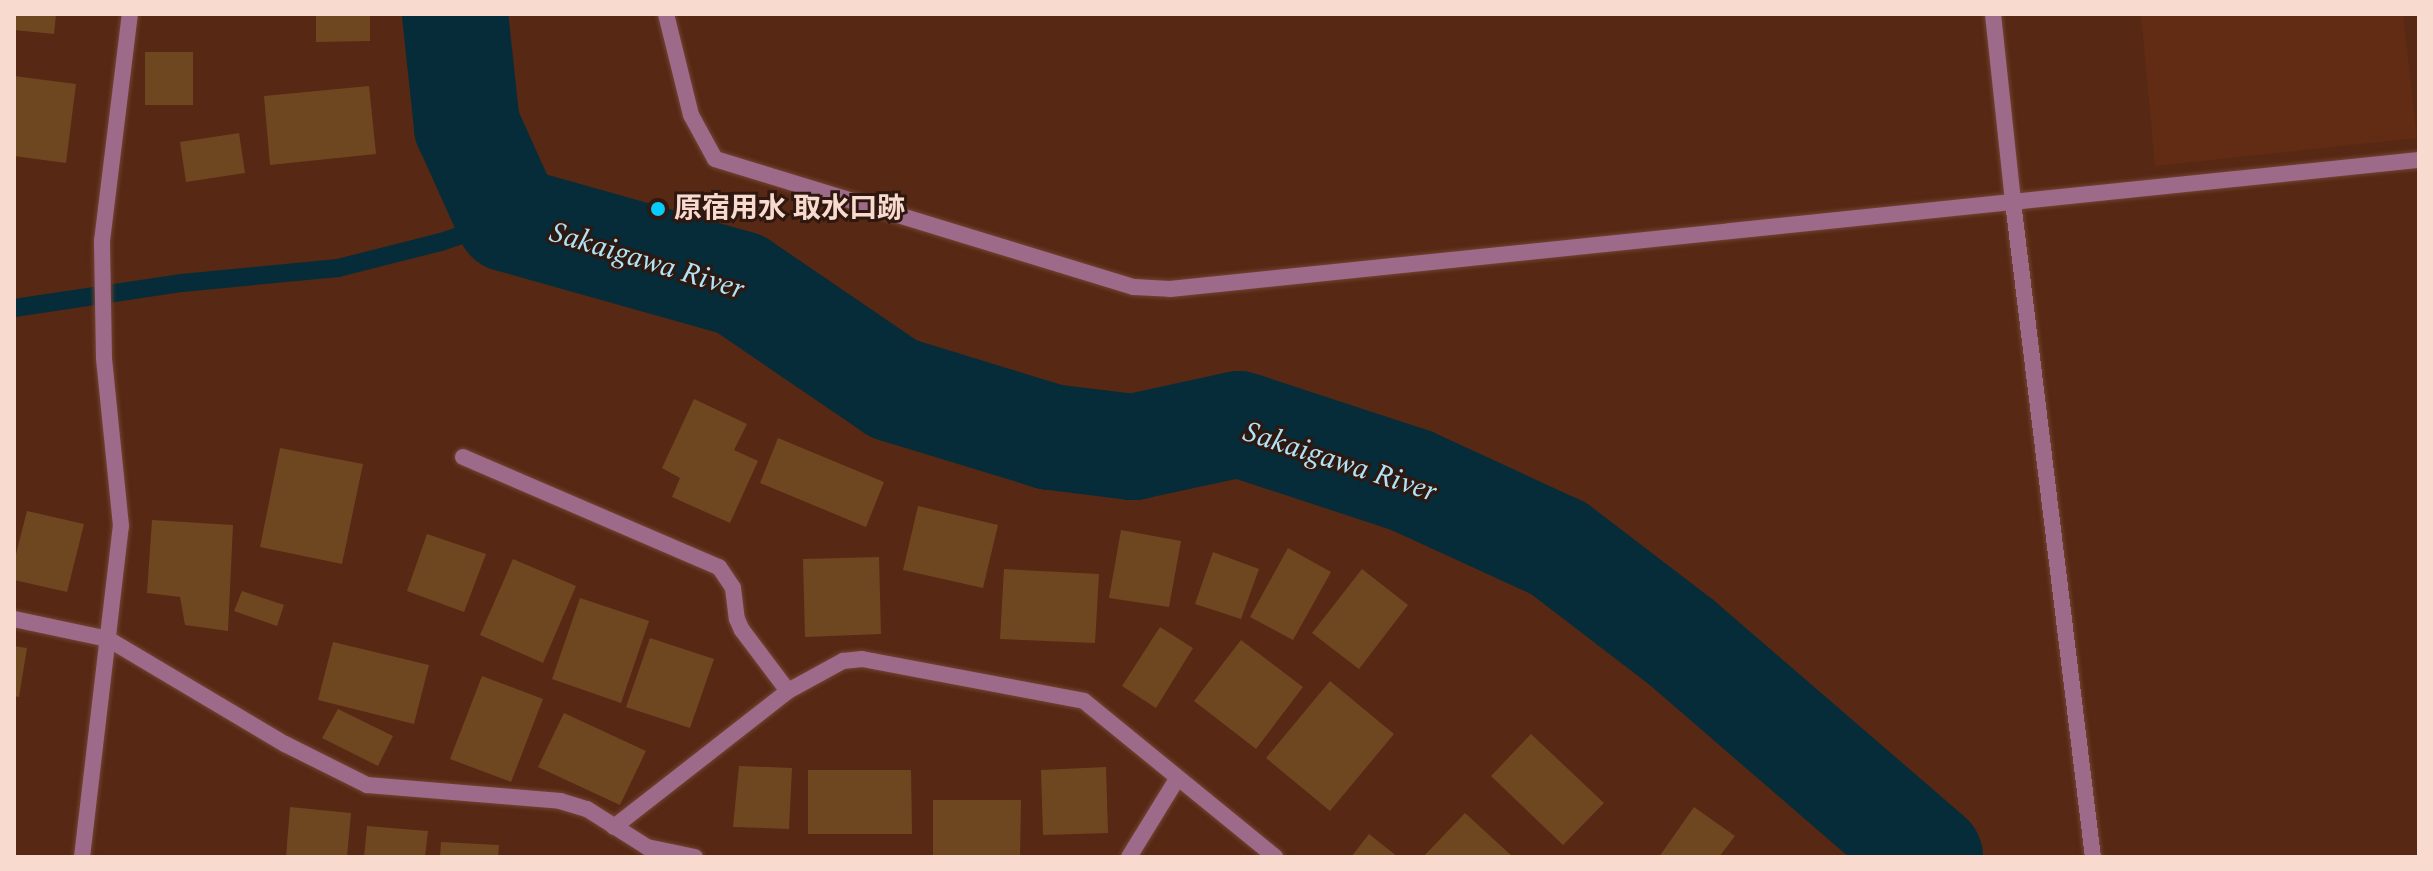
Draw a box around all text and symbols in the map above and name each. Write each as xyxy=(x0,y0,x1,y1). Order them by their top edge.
place label: 原宿用水 取水口跡 xyxy=(674,192,905,226)
marker: 原宿用水 取水口跡 xyxy=(649,200,667,218)
water label: Sakaigawa River xyxy=(546,214,748,308)
water label: Sakaigawa River xyxy=(1239,414,1441,510)

